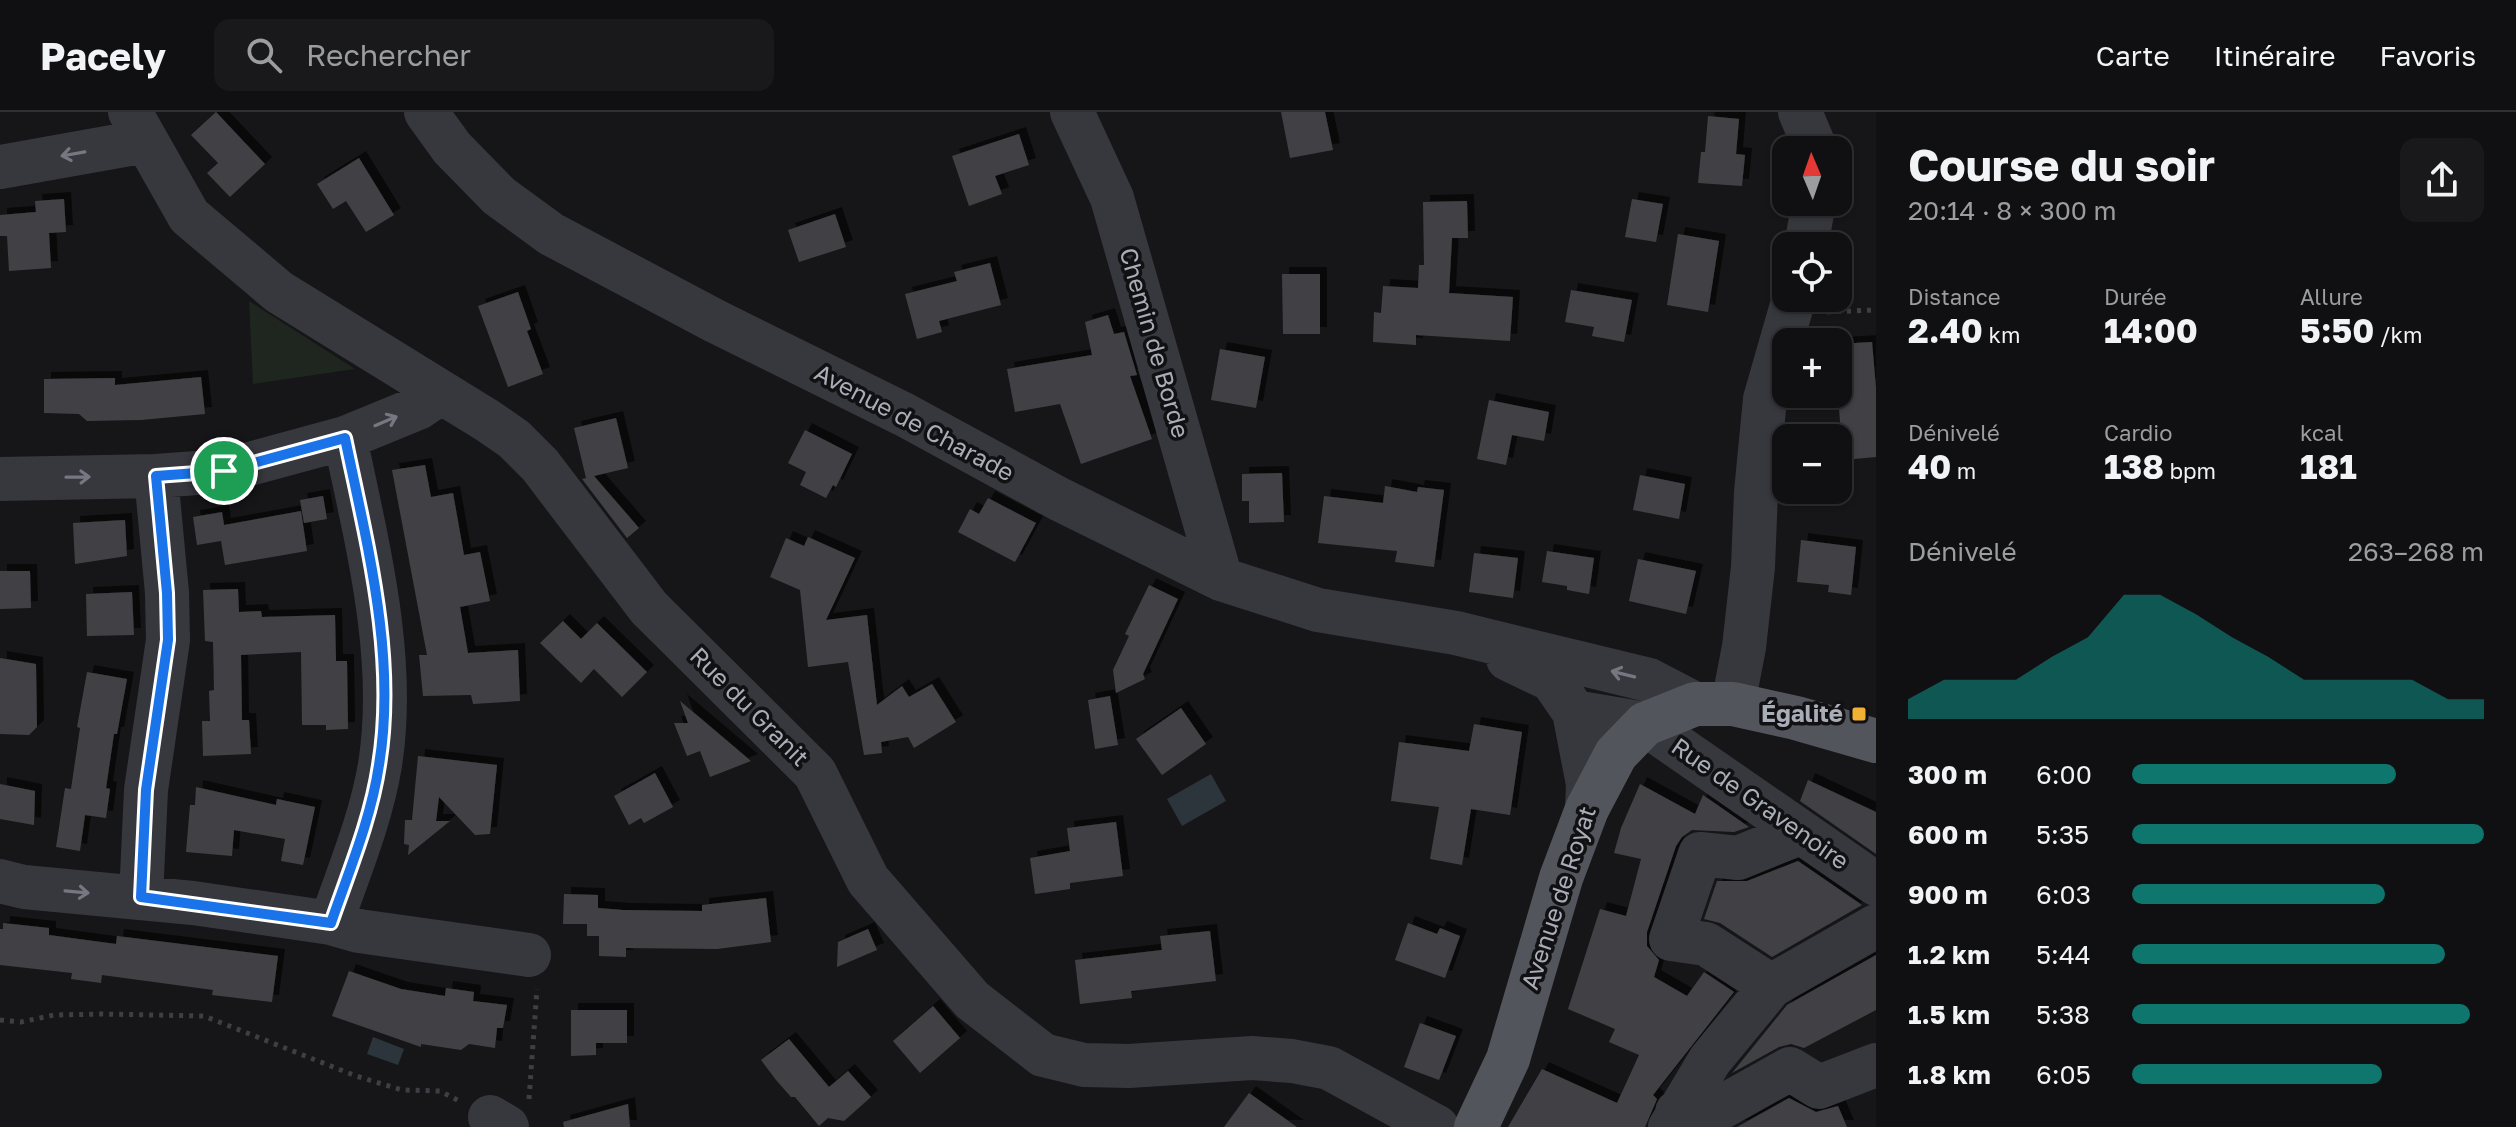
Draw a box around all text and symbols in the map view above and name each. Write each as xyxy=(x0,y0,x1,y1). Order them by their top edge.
search box xyxy=(214,19,774,91)
text: Pacely xyxy=(40,33,166,78)
icon: search xyxy=(242,33,286,77)
text: Rechercher xyxy=(306,37,471,73)
text: Carte xyxy=(2096,39,2170,72)
text: Itinéraire xyxy=(2214,39,2335,72)
text: Favoris xyxy=(2379,39,2476,72)
north arrow xyxy=(1772,136,1852,216)
map controls xyxy=(1772,136,1852,504)
text: Course du soir xyxy=(1908,138,2215,191)
button: share xyxy=(2400,138,2484,222)
one-way arrow xyxy=(61,147,86,162)
text: 20:14 · 8 × 300 m xyxy=(1908,195,2116,226)
button: locate xyxy=(1772,232,1852,312)
street label: Chemin de Borde xyxy=(1114,244,1196,441)
text: Distance xyxy=(1908,283,2000,310)
text: Durée xyxy=(2104,283,2167,310)
text: Allure xyxy=(2300,283,2363,310)
text: 2.40 xyxy=(1908,310,1983,350)
text: 14:00 xyxy=(2104,310,2198,350)
text: 5:50 xyxy=(2300,310,2374,350)
text: km xyxy=(1983,321,2020,348)
text: /km xyxy=(2374,321,2422,348)
button: + xyxy=(1772,328,1852,408)
street label: Avenue de Charade xyxy=(810,357,1019,486)
one-way arrow xyxy=(373,413,398,428)
text: Dénivelé xyxy=(1908,419,2000,446)
text: Cardio xyxy=(2104,419,2172,446)
text: kcal xyxy=(2300,419,2343,446)
button: − xyxy=(1772,424,1852,504)
pin xyxy=(190,437,258,505)
text: 40 xyxy=(1908,446,1951,486)
text: 138 xyxy=(2104,446,2164,486)
text: 181 xyxy=(2300,446,2357,486)
icon: arrive xyxy=(202,449,246,493)
text: m xyxy=(1951,457,1976,484)
text: bpm xyxy=(2164,457,2216,484)
one-way arrow xyxy=(64,470,91,485)
text: Dénivelé xyxy=(1908,536,2017,567)
text: 263–268 m xyxy=(2348,536,2484,567)
street label: Rue du Granit xyxy=(685,641,815,771)
one-way arrow xyxy=(1611,665,1636,680)
place label: Égalité xyxy=(1761,698,1843,727)
marker: Égalité xyxy=(1850,705,1868,723)
street label: Rue de Gravenoire xyxy=(1667,731,1855,875)
text: 300 m xyxy=(1908,759,1987,790)
text: 6:00 xyxy=(2036,759,2092,790)
street label: Avenue de Royat xyxy=(1514,802,1601,993)
text: 600 m xyxy=(1908,819,1988,850)
text: 5:35 xyxy=(2036,819,2089,850)
text: 900 m xyxy=(1908,879,1988,910)
text: 6:03 xyxy=(2036,879,2091,910)
one-way arrow xyxy=(63,884,90,899)
text: 1.2 km xyxy=(1908,939,1990,970)
text: 5:44 xyxy=(2036,939,2091,970)
text: 1.5 km xyxy=(1908,999,1990,1030)
text: 5:38 xyxy=(2036,999,2090,1030)
text: 1.8 km xyxy=(1908,1059,1991,1090)
text: 6:05 xyxy=(2036,1059,2091,1090)

